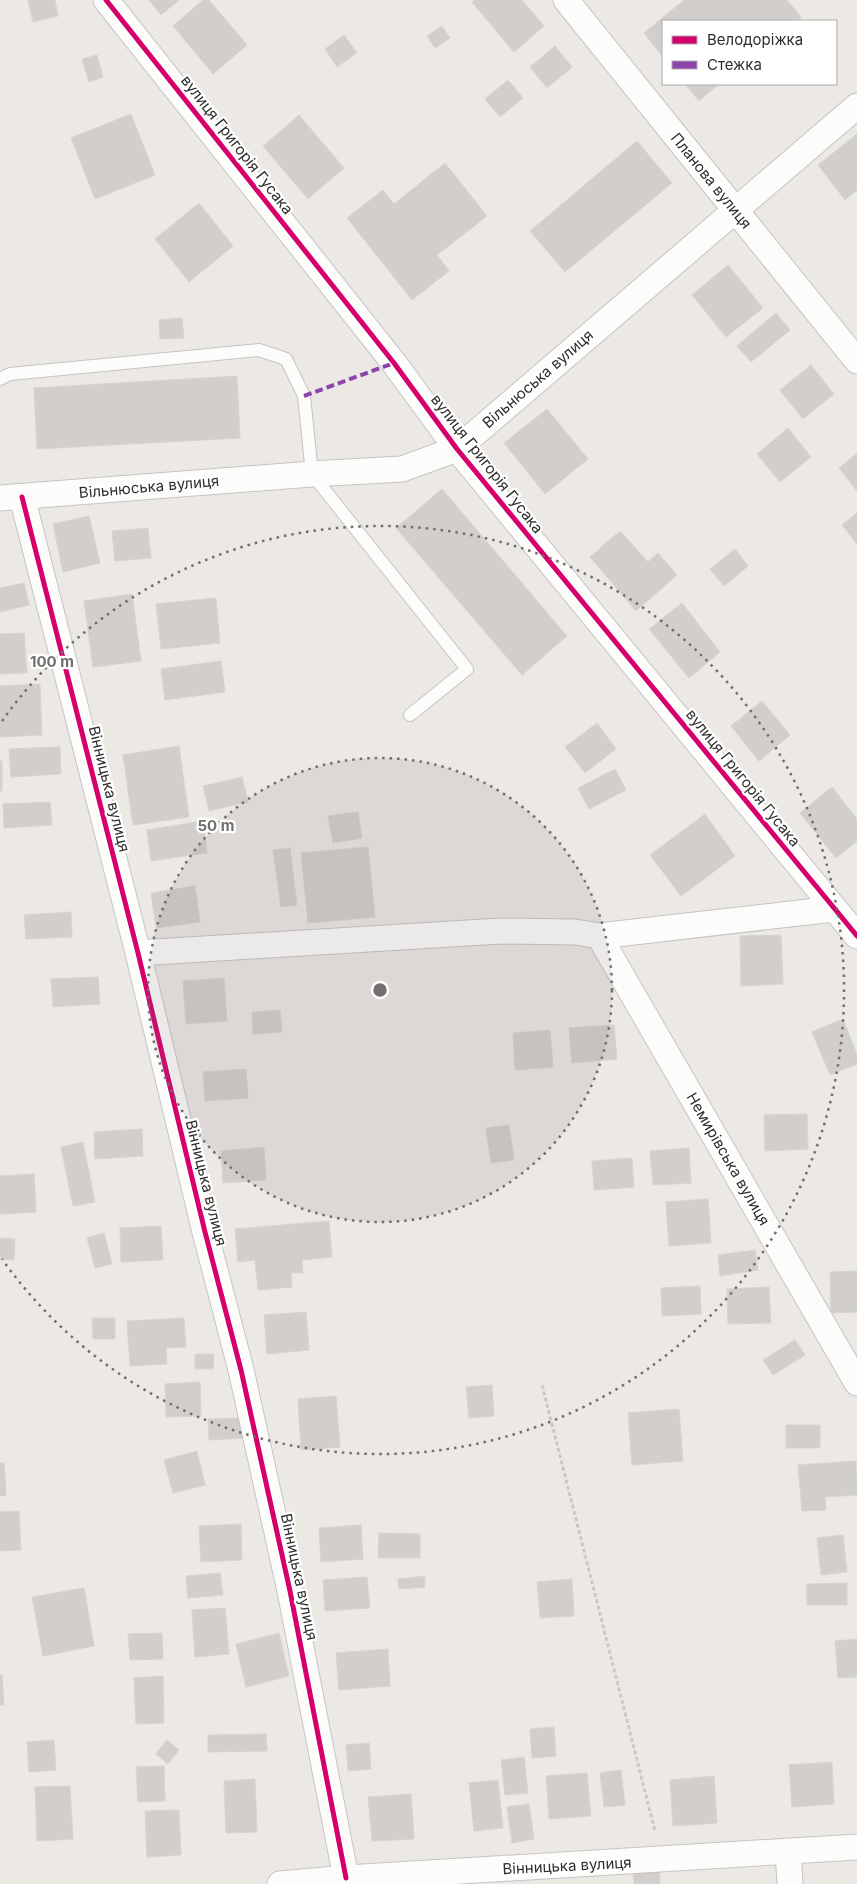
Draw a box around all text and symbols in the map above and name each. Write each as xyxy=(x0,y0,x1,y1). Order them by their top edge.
legend xyxy=(662,20,837,85)
text: Велодоріжка xyxy=(707,30,803,49)
text: Стежка xyxy=(707,55,762,74)
street label: вулиця Григорія Гусака xyxy=(177,71,298,218)
street label: Планова вулиця xyxy=(667,129,756,233)
street label: Вільнюська вулиця xyxy=(478,325,597,432)
street label: вулиця Григорія Гусака xyxy=(427,390,548,537)
street label: Вільнюська вулиця xyxy=(78,471,220,502)
text: 100 m xyxy=(30,652,74,671)
street label: вулиця Григорія Гусака xyxy=(682,705,805,850)
street label: Вінницька вулиця xyxy=(85,724,134,854)
text: 50 m xyxy=(198,816,234,835)
centre of rings xyxy=(371,981,389,999)
street label: Немирівська вулиця xyxy=(683,1089,774,1229)
street label: Вінницька вулиця xyxy=(182,1118,231,1248)
street label: Вінницька вулиця xyxy=(277,1512,322,1642)
street label: Вінницька вулиця xyxy=(502,1853,632,1878)

